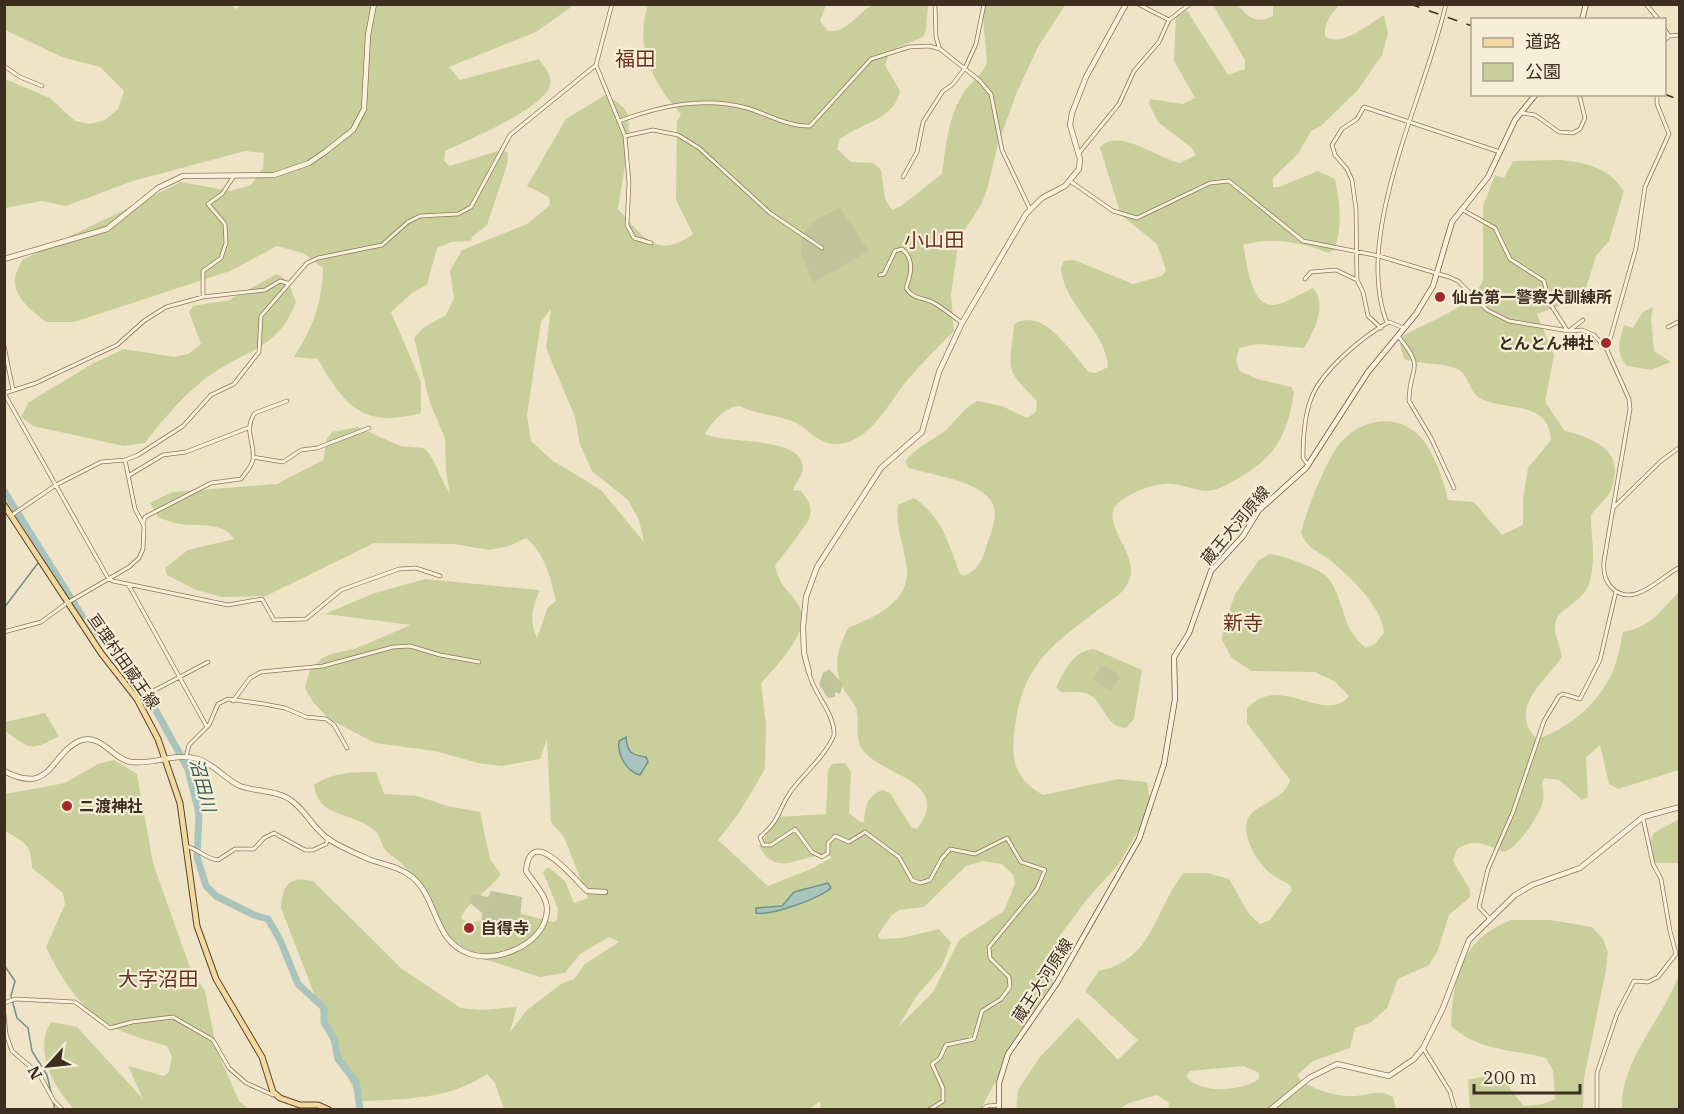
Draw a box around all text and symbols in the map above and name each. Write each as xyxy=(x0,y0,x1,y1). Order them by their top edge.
legend xyxy=(1471,18,1666,96)
text: 道路 xyxy=(1525,30,1561,53)
district label: 福田 xyxy=(615,45,655,72)
text: 公園 xyxy=(1525,60,1561,83)
district label: 小山田 xyxy=(904,226,964,253)
place label: 仙台第一警察犬訓練所 xyxy=(1451,287,1612,307)
marker: 仙台第一警察犬訓練所 xyxy=(1433,290,1447,304)
place label: とんとん神社 xyxy=(1498,333,1594,353)
marker: とんとん神社 xyxy=(1599,336,1613,350)
street label: 蔵王大河原線 xyxy=(1196,482,1274,568)
street label: 亘理村田蔵王線 xyxy=(84,609,164,713)
district label: 新寺 xyxy=(1223,609,1263,636)
water label: 沼田川 xyxy=(185,756,222,816)
place label: ニ渡神社 xyxy=(79,796,143,816)
marker: ニ渡神社 xyxy=(60,799,74,813)
place label: 自得寺 xyxy=(481,918,529,938)
marker: 自得寺 xyxy=(462,921,476,935)
street label: 蔵王大河原線 xyxy=(1007,934,1077,1026)
district label: 大字沼田 xyxy=(118,965,198,992)
north arrow xyxy=(18,1036,78,1096)
scale bar xyxy=(1474,1057,1580,1095)
text: N xyxy=(23,1063,46,1083)
text: 200 m xyxy=(1483,1066,1537,1089)

